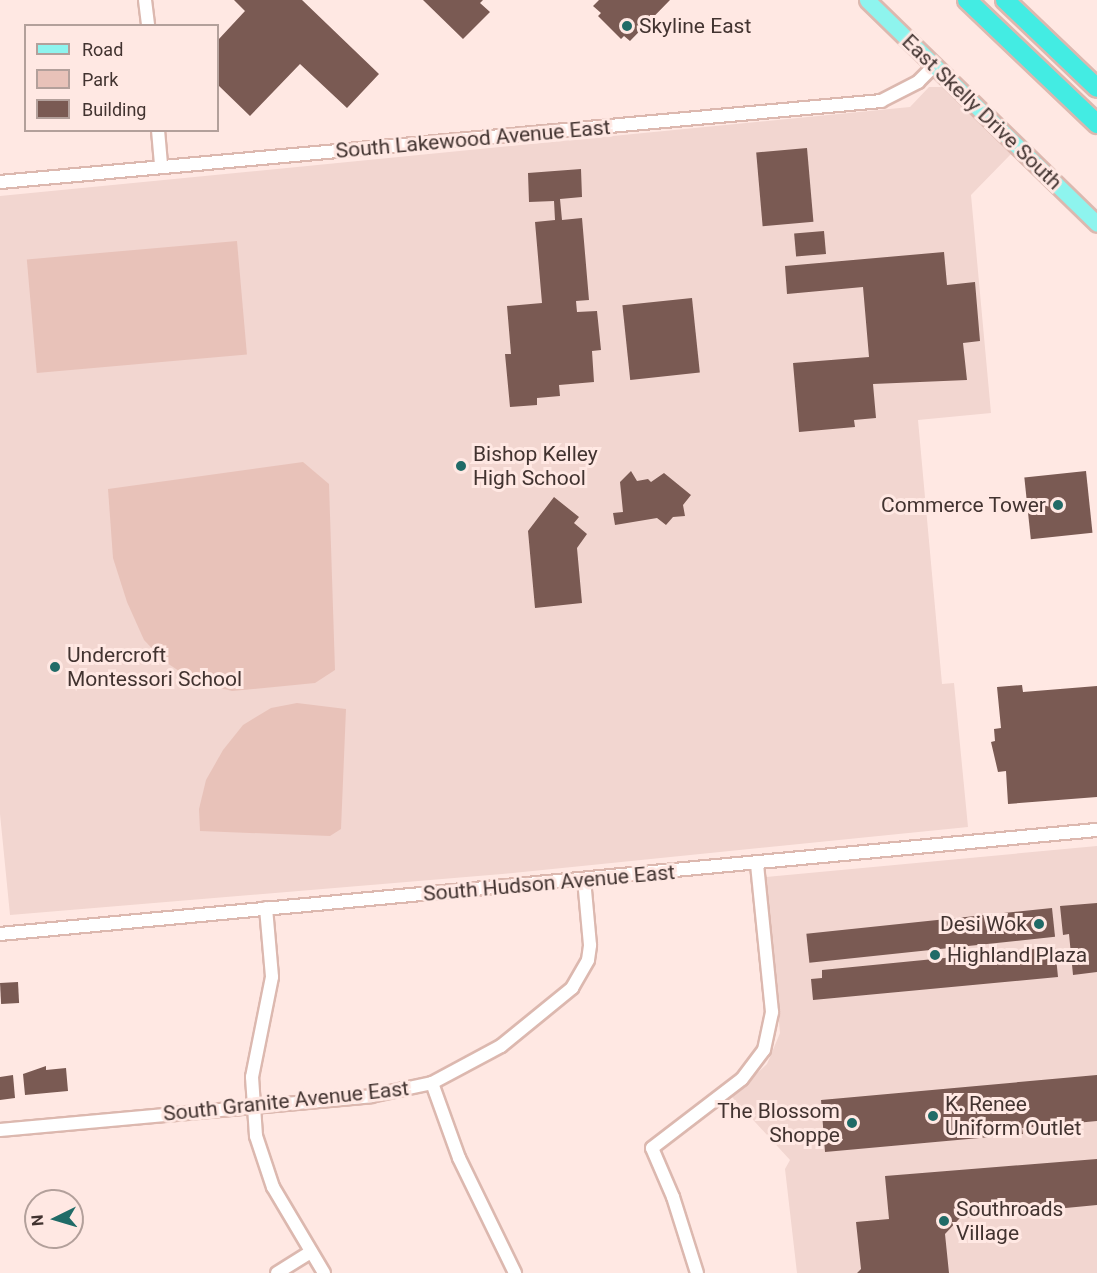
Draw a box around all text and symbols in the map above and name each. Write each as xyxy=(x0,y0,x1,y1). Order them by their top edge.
place label: Skyline East xyxy=(639,13,751,39)
marker: Skyline East xyxy=(620,19,634,33)
legend xyxy=(24,24,219,132)
street label: East Skelly Drive South xyxy=(897,29,1067,195)
text: Road xyxy=(82,39,123,60)
text: Park xyxy=(82,69,118,90)
text: Building xyxy=(82,99,146,120)
street label: South Lakewood Avenue East xyxy=(335,114,611,164)
place label: Bishop Kelley High School xyxy=(473,441,598,491)
marker: Bishop Kelley High School xyxy=(454,459,468,473)
place label: Commerce Tower xyxy=(881,492,1046,518)
marker: Commerce Tower xyxy=(1051,498,1065,512)
place label: Undercroft Montessori School xyxy=(67,642,242,692)
marker: Undercroft Montessori School xyxy=(48,660,62,674)
street label: South Hudson Avenue East xyxy=(422,859,676,907)
place label: Desi Wok xyxy=(940,911,1027,937)
marker: Desi Wok xyxy=(1032,917,1046,931)
place label: Highland Plaza xyxy=(947,942,1087,968)
marker: Highland Plaza xyxy=(928,948,942,962)
street label: South Granite Avenue East xyxy=(162,1076,410,1126)
place label: K. Renee Uniform Outlet xyxy=(945,1091,1081,1141)
place label: The Blossom Shoppe xyxy=(717,1098,840,1148)
marker: K. Renee Uniform Outlet xyxy=(926,1109,940,1123)
marker: The Blossom Shoppe xyxy=(845,1116,859,1130)
north arrow xyxy=(24,1189,84,1249)
place label: Southroads Village xyxy=(956,1196,1063,1246)
text: N xyxy=(28,1214,48,1227)
marker: Southroads Village xyxy=(937,1214,951,1228)

